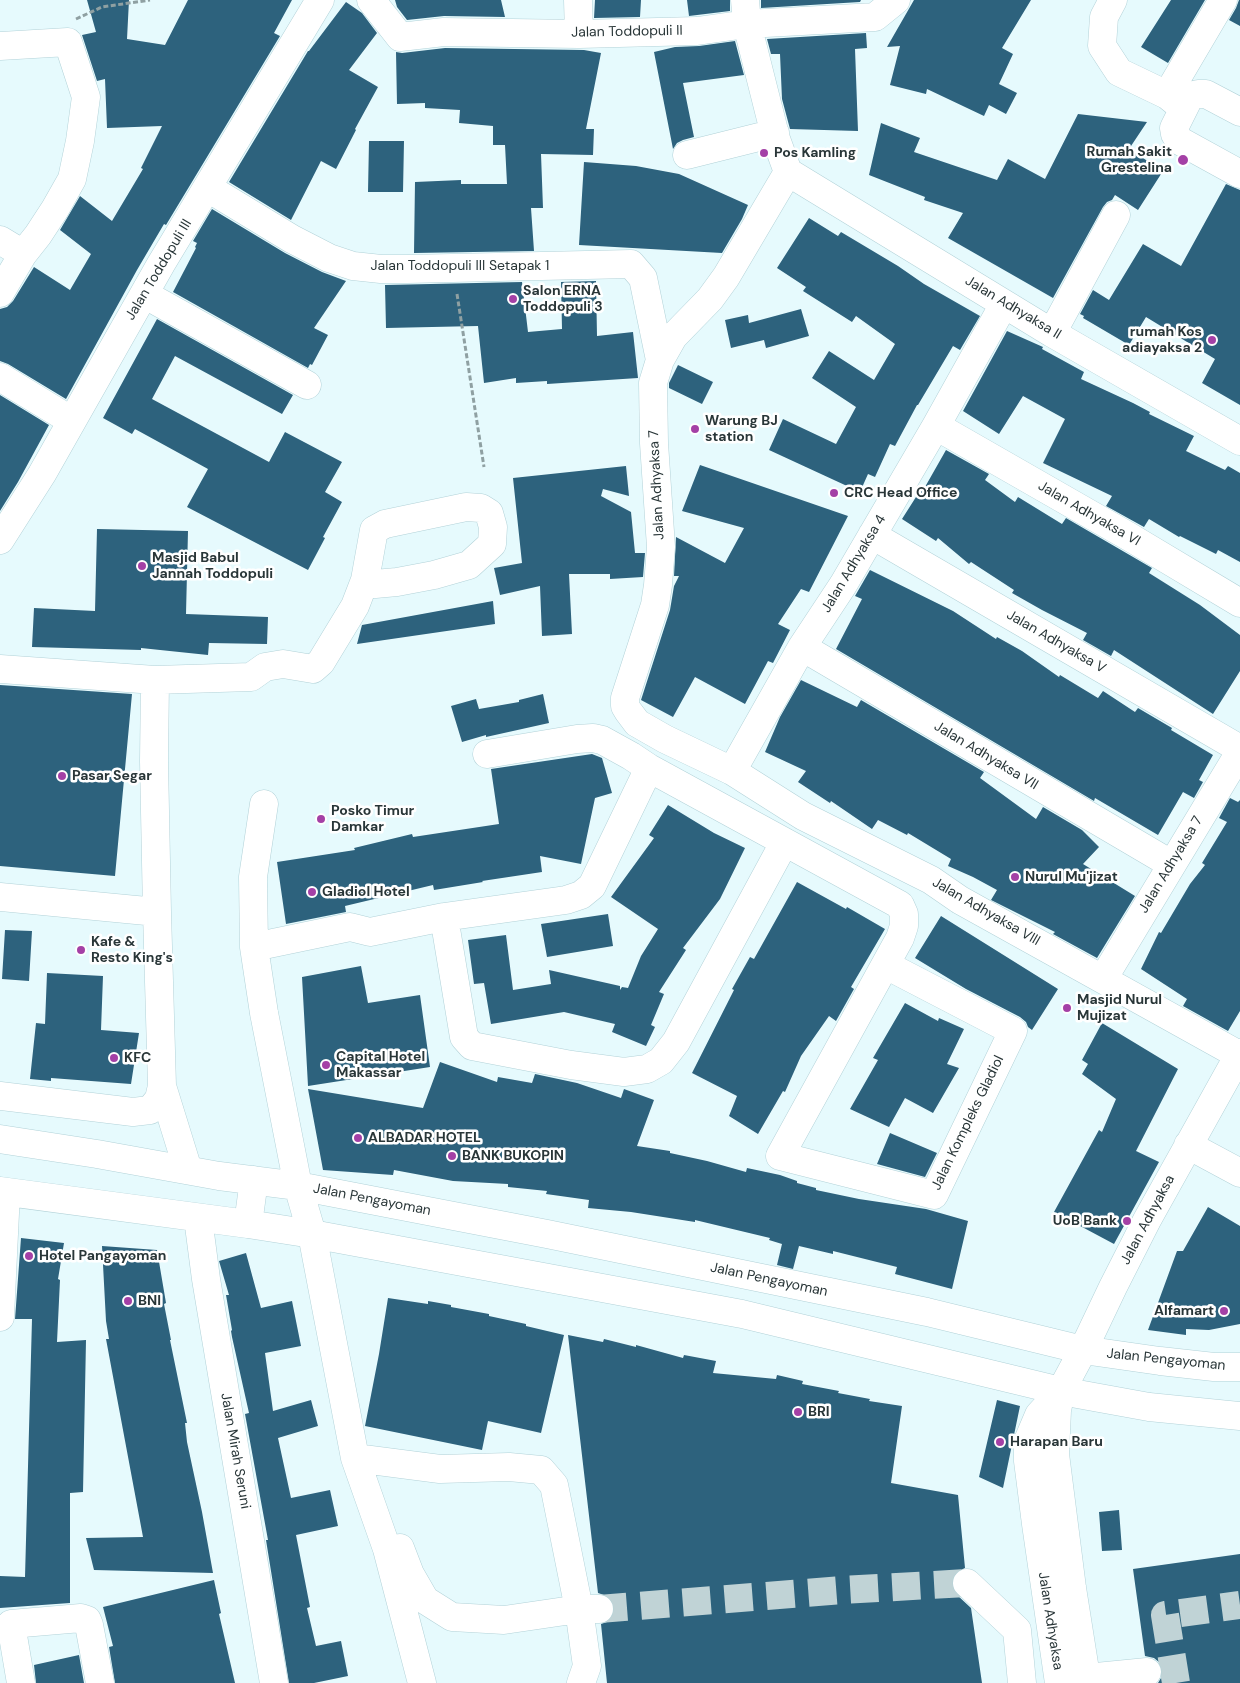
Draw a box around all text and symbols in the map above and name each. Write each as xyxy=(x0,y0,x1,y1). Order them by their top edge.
street label: Jalan Toddopuli II xyxy=(571,23,683,41)
place label: Rumah Sakit Grestelina xyxy=(1087,144,1172,176)
place label: Pos Kamling xyxy=(774,145,856,161)
marker: Pos Kamling xyxy=(758,147,770,159)
marker: Rumah Sakit Grestelina xyxy=(1176,153,1190,167)
street label: Jalan Toddopuli III xyxy=(122,217,196,323)
street label: Jalan Toddopuli III Setapak 1 xyxy=(371,258,549,274)
street label: Jalan Adhyaksa II xyxy=(962,273,1064,343)
place label: Salon ERNA Toddopuli 3 xyxy=(523,283,603,316)
marker: Salon ERNA Toddopuli 3 xyxy=(507,293,519,305)
place label: rumah Kos adiayaksa 2 xyxy=(1122,324,1202,357)
marker: rumah Kos adiayaksa 2 xyxy=(1206,334,1218,346)
place label: Warung BJ station xyxy=(705,413,778,446)
marker: Warung BJ station xyxy=(689,423,701,435)
street label: Jalan Adhyaksa 7 xyxy=(646,430,668,540)
street label: Jalan Adhyaksa VI xyxy=(1035,478,1143,550)
place label: CRC Head Office xyxy=(844,485,958,501)
marker: CRC Head Office xyxy=(828,487,840,499)
street label: Jalan Adhyaksa 4 xyxy=(818,512,890,616)
place label: Masjid Babul Jannah Toddopuli xyxy=(152,550,273,582)
marker: Masjid Babul Jannah Toddopuli xyxy=(136,560,148,572)
street label: Jalan Adhyaksa V xyxy=(1003,607,1109,677)
street label: Jalan Adhyaksa VII xyxy=(931,718,1041,794)
place label: Pasar Segar xyxy=(72,768,152,784)
marker: Pasar Segar xyxy=(56,770,68,782)
place label: Posko Timur Damkar xyxy=(331,803,414,836)
marker: Posko Timur Damkar xyxy=(315,813,327,825)
street label: Jalan Adhyaksa 7 xyxy=(1135,813,1207,917)
place label: Nurul Mu'jizat xyxy=(1025,869,1118,885)
marker: Nurul Mu'jizat xyxy=(1009,871,1021,883)
street label: Jalan Adhyaksa VIII xyxy=(929,874,1043,950)
place label: Gladiol Hotel xyxy=(322,884,410,900)
marker: Gladiol Hotel xyxy=(306,886,318,898)
place label: Kafe & Resto King's xyxy=(91,934,173,966)
marker: Kafe & Resto King's xyxy=(75,944,87,956)
place label: Masjid Nurul Mujizat xyxy=(1077,992,1162,1024)
marker: Masjid Nurul Mujizat xyxy=(1061,1002,1073,1014)
place label: Capital Hotel Makassar xyxy=(336,1049,425,1082)
place label: KFC xyxy=(124,1050,151,1066)
marker: KFC xyxy=(108,1052,120,1064)
street label: Jalan Kompleks Gladiol xyxy=(928,1053,1008,1193)
marker: Capital Hotel Makassar xyxy=(320,1059,332,1071)
place label: ALBADAR HOTEL xyxy=(368,1130,481,1146)
marker: ALBADAR HOTEL xyxy=(352,1132,364,1144)
place label: BANK BUKOPIN xyxy=(462,1148,564,1164)
marker: BANK BUKOPIN xyxy=(446,1150,458,1162)
street label: Jalan Adhyaksa xyxy=(1117,1172,1179,1268)
street label: Jalan Pengayoman xyxy=(312,1180,432,1220)
place label: UoB Bank xyxy=(1053,1213,1117,1229)
marker: UoB Bank xyxy=(1121,1215,1133,1227)
place label: Hotel Pangayoman xyxy=(39,1248,166,1264)
marker: Hotel Pangayoman xyxy=(23,1250,35,1262)
street label: Jalan Pengayoman xyxy=(709,1259,829,1301)
place label: BNI xyxy=(138,1293,161,1309)
marker: BNI xyxy=(122,1295,134,1307)
place label: Alfamart xyxy=(1154,1303,1214,1319)
marker: Alfamart xyxy=(1218,1305,1230,1317)
street label: Jalan Pengayoman xyxy=(1106,1345,1226,1375)
street label: Jalan Mirah Seruni xyxy=(217,1392,253,1510)
place label: BRI xyxy=(808,1404,830,1420)
marker: BRI xyxy=(792,1406,804,1418)
place label: Harapan Baru xyxy=(1010,1434,1103,1450)
marker: Harapan Baru xyxy=(994,1436,1006,1448)
street label: Jalan Adhyaksa xyxy=(1034,1571,1066,1671)

